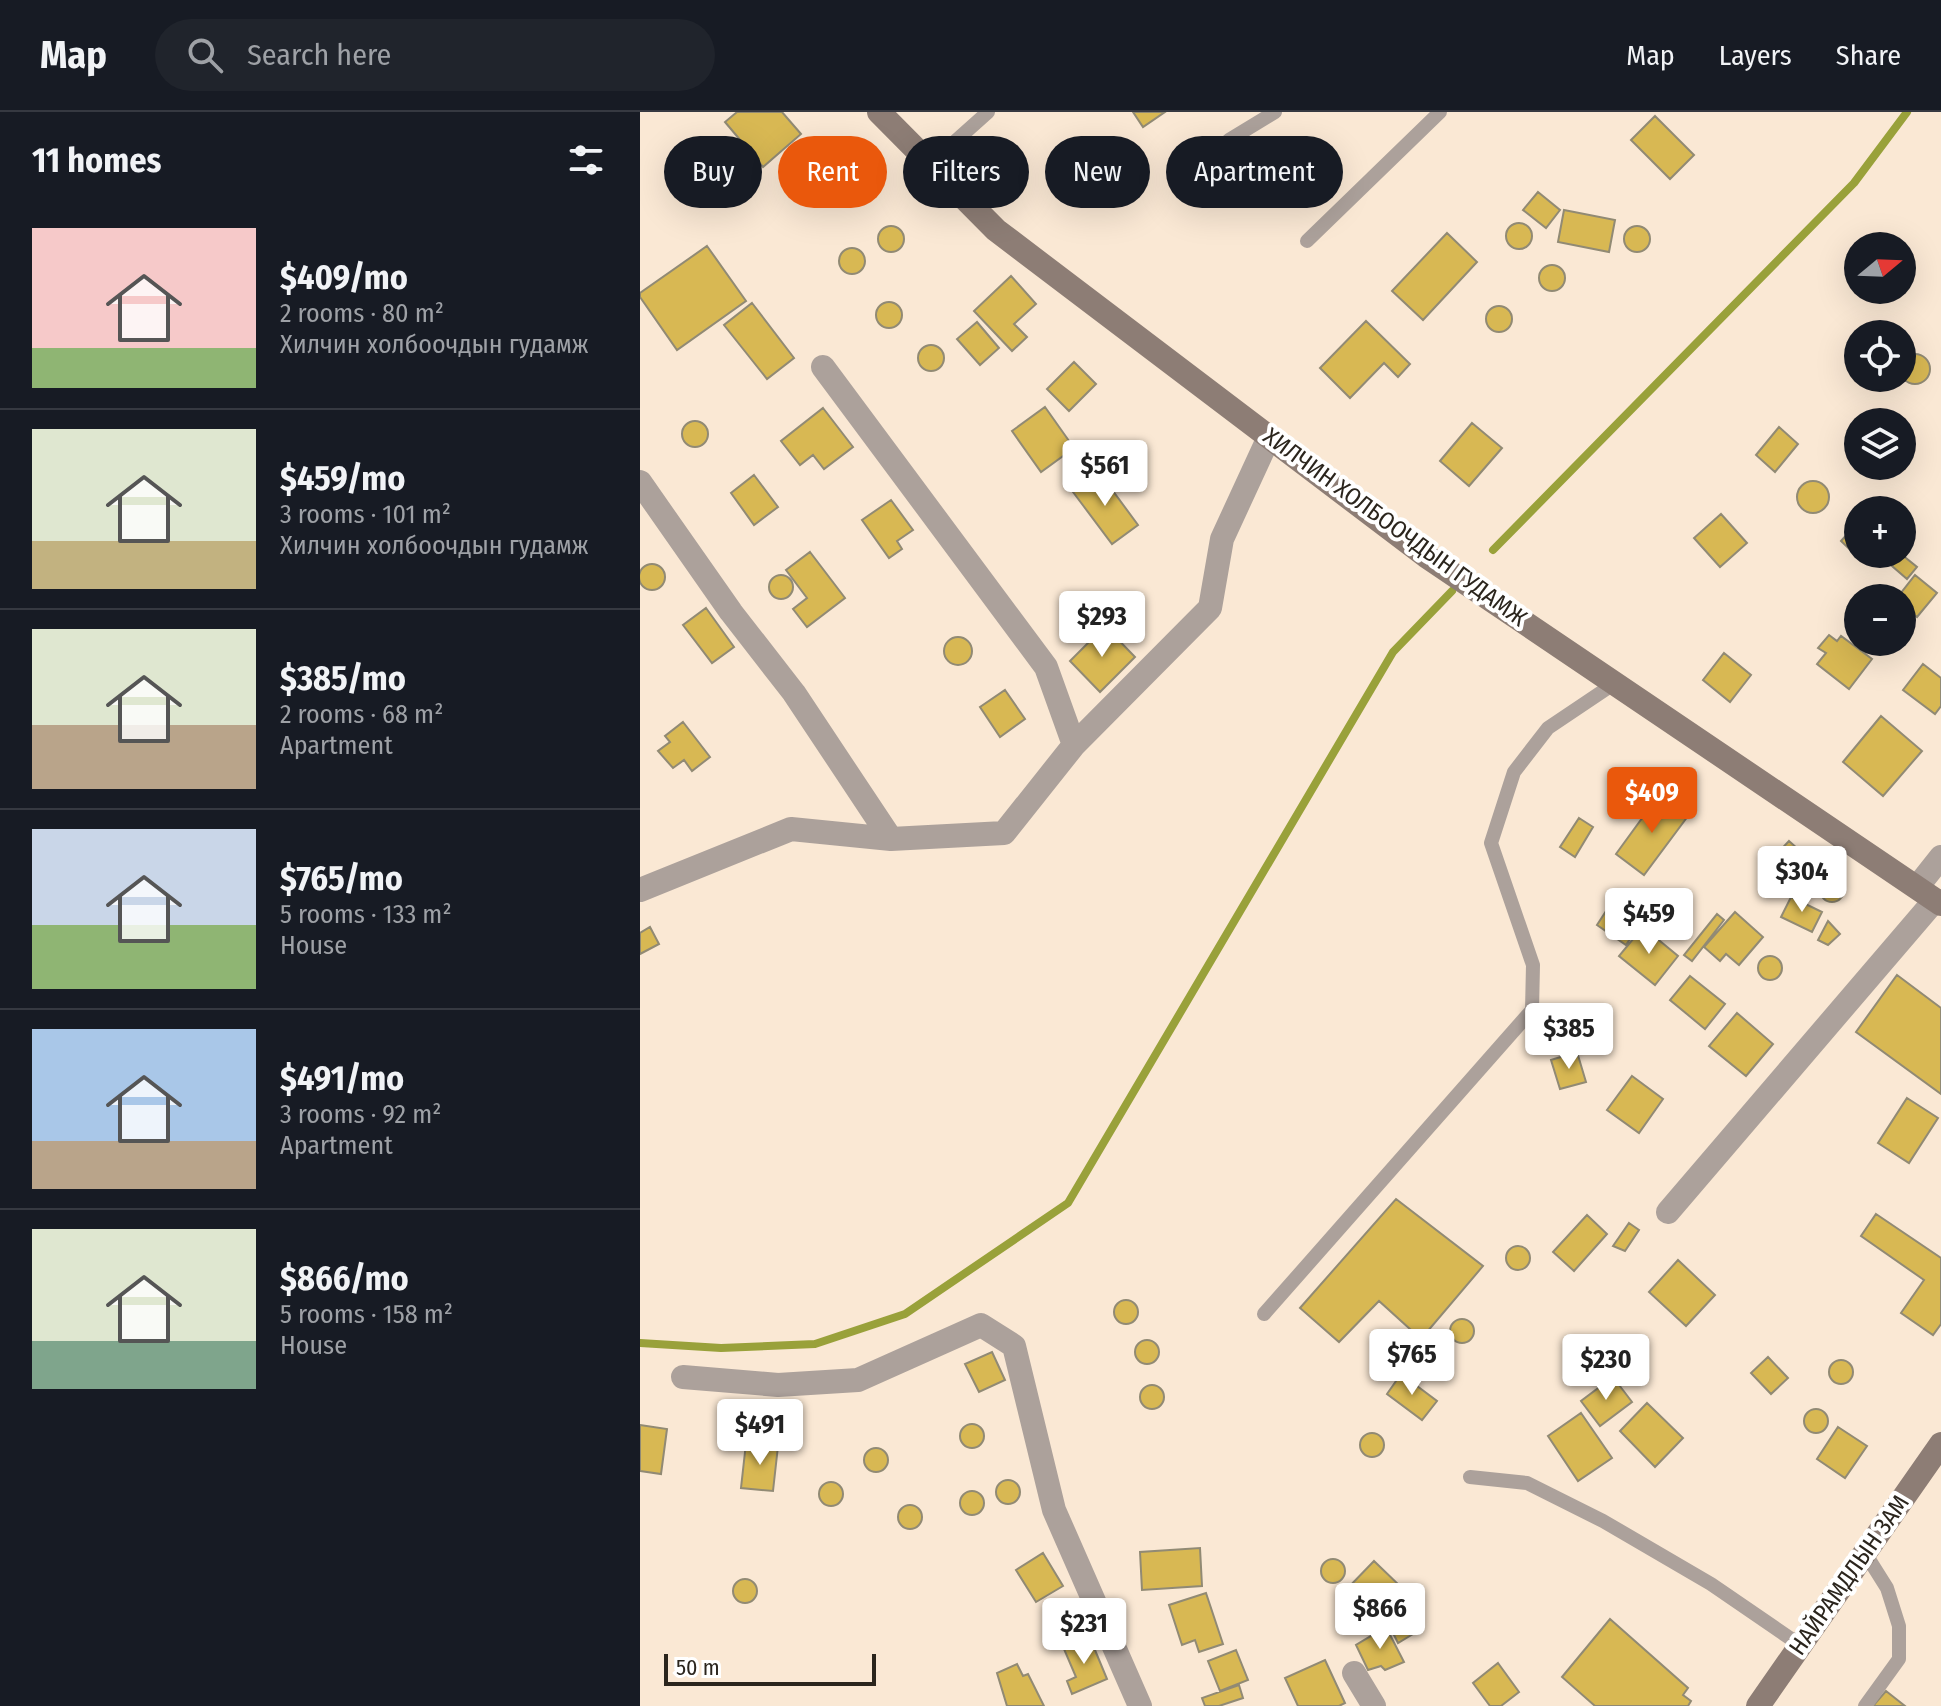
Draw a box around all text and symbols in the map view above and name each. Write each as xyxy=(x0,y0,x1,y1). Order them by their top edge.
search box xyxy=(155,19,715,91)
text: Map xyxy=(40,32,107,78)
icon: search xyxy=(183,33,227,77)
text: Search here xyxy=(247,37,391,73)
text: Map xyxy=(1626,39,1675,72)
text: Layers xyxy=(1719,39,1792,72)
text: Share xyxy=(1836,39,1901,72)
chip: Buy xyxy=(664,136,762,208)
chip: Rent xyxy=(778,136,887,208)
chip: Filters xyxy=(903,136,1029,208)
chip: New xyxy=(1045,136,1150,208)
chip: Apartment xyxy=(1166,136,1343,208)
icon: filters xyxy=(564,138,608,182)
text: 11 homes xyxy=(32,140,161,181)
north arrow xyxy=(1844,232,1916,304)
map controls xyxy=(1844,232,1916,656)
text: $409/mo xyxy=(280,257,408,298)
icon: home xyxy=(96,260,192,356)
text: 2 rooms · 80 m² xyxy=(280,298,444,329)
button: locate xyxy=(1844,320,1916,392)
text: Хилчин холбоочдын гудамж xyxy=(280,329,588,360)
button: layers xyxy=(1844,408,1916,480)
street label: ХИЛЧИН ХОЛБООЧДЫН ГУДАМЖ xyxy=(1258,422,1532,632)
pin: $561 xyxy=(1058,440,1152,508)
text: $561 xyxy=(1081,450,1129,481)
text: $459/mo xyxy=(280,458,405,499)
icon: home xyxy=(96,461,192,557)
button: + xyxy=(1844,496,1916,568)
text: 3 rooms · 101 m² xyxy=(280,499,451,530)
text: Хилчин холбоочдын гудамж xyxy=(280,530,588,561)
button: − xyxy=(1844,584,1916,656)
pin: $293 xyxy=(1055,591,1149,659)
text: $293 xyxy=(1077,601,1127,632)
text: $385/mo xyxy=(280,658,406,699)
icon: home xyxy=(96,661,192,757)
text: 2 rooms · 68 m² xyxy=(280,699,443,730)
text: Apartment xyxy=(280,730,393,761)
pin: $409 xyxy=(1605,767,1699,835)
text: $409 xyxy=(1625,777,1679,808)
pin: $304 xyxy=(1755,846,1849,914)
text: $304 xyxy=(1776,856,1828,887)
text: $765/mo xyxy=(280,858,403,899)
icon: home xyxy=(96,861,192,957)
pin: $459 xyxy=(1602,888,1696,956)
text: $459 xyxy=(1623,898,1675,929)
text: 5 rooms · 133 m² xyxy=(280,899,452,930)
text: House xyxy=(280,930,347,961)
pin: $385 xyxy=(1522,1003,1616,1071)
text: $385 xyxy=(1543,1013,1595,1044)
text: $491/mo xyxy=(280,1058,404,1099)
icon: home xyxy=(96,1061,192,1157)
text: 3 rooms · 92 m² xyxy=(280,1099,441,1130)
text: Apartment xyxy=(280,1130,393,1161)
text: $866/mo xyxy=(280,1258,409,1299)
icon: home xyxy=(96,1261,192,1357)
text: 5 rooms · 158 m² xyxy=(280,1299,453,1330)
pin: $765 xyxy=(1365,1329,1459,1397)
text: House xyxy=(280,1330,347,1361)
pin: $230 xyxy=(1559,1334,1653,1402)
text: $765 xyxy=(1387,1339,1437,1370)
text: $230 xyxy=(1580,1344,1632,1375)
pin: $491 xyxy=(713,1399,807,1467)
text: $491 xyxy=(735,1409,785,1440)
street label: НАЙРАМДЛЫН ЗАМ xyxy=(1783,1490,1915,1660)
pin: $866 xyxy=(1333,1583,1427,1651)
text: $866 xyxy=(1353,1593,1407,1624)
pin: $231 xyxy=(1037,1598,1131,1666)
text: $231 xyxy=(1060,1608,1108,1639)
scale bar xyxy=(664,1650,876,1686)
text: 50 m xyxy=(676,1654,720,1681)

